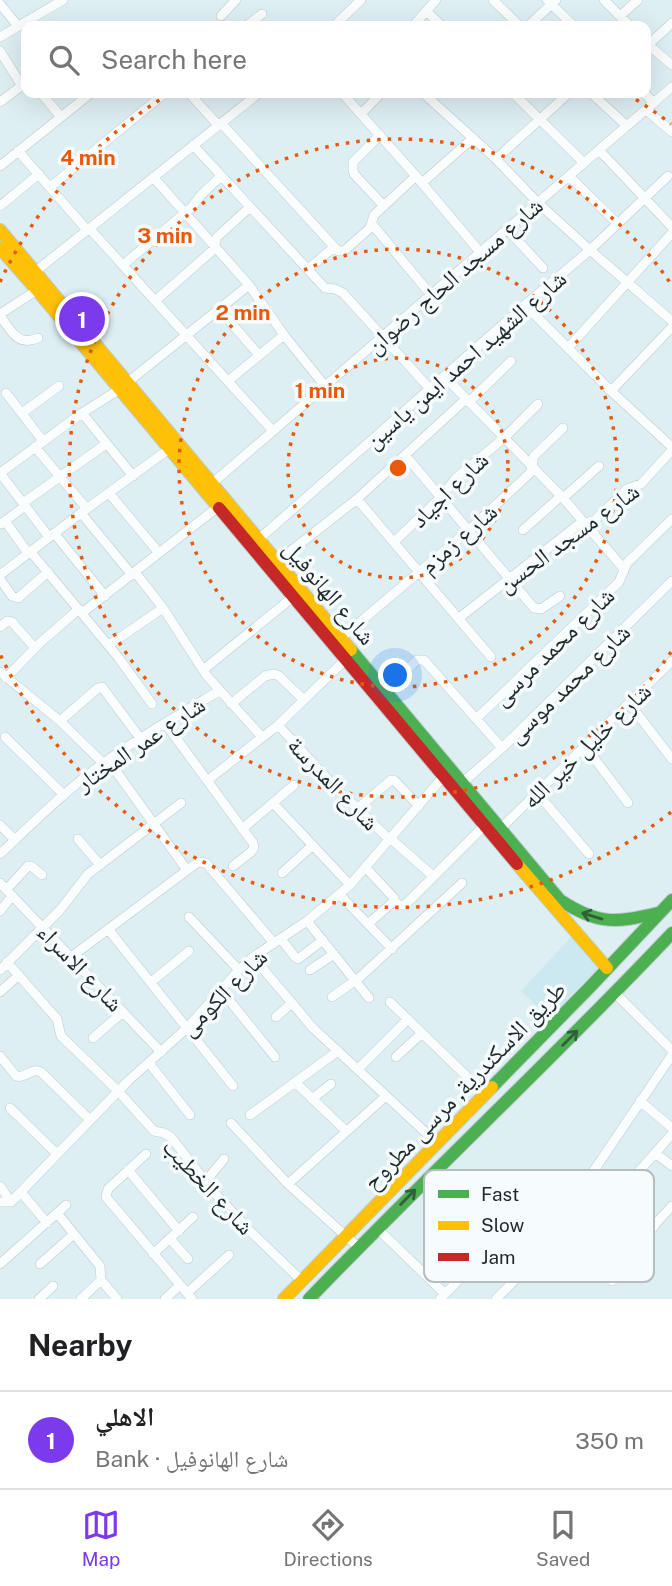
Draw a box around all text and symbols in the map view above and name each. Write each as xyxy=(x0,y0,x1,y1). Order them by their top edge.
search box xyxy=(21,21,651,98)
icon: search xyxy=(45,41,83,79)
text: Search here xyxy=(101,44,247,75)
text: 4 min xyxy=(60,145,116,170)
street label: شارع مسجد الحاج رضوان xyxy=(360,191,549,361)
text: 3 min xyxy=(137,223,193,248)
street label: شارع الشهيد احمد ايمن ياسين xyxy=(359,264,573,456)
pin: 1 xyxy=(59,293,105,345)
text: 2 min xyxy=(215,300,271,325)
text: 1 min xyxy=(295,378,345,403)
street label: شارع اجياد xyxy=(404,445,495,534)
centre of rings xyxy=(386,456,410,480)
street label: شارع مسجد الحسن xyxy=(492,476,645,599)
street label: شارع زمزم xyxy=(414,497,504,581)
street label: شارع الهانوفيل xyxy=(277,534,382,651)
street label: شارع محمد مرسى xyxy=(486,581,621,713)
street label: شارع محمد موسى xyxy=(501,617,637,750)
your location xyxy=(378,658,412,692)
street label: شارع خليل خير الله xyxy=(516,677,658,815)
street label: شارع عمر المختار xyxy=(69,690,211,799)
street label: شارع المدرسة xyxy=(281,730,386,837)
one-way arrow xyxy=(581,909,603,922)
street label: شارع الاسراء xyxy=(31,917,130,1018)
street label: شارع الكومى xyxy=(174,943,274,1043)
street label: طريق الاسكندرية, مرسى مطروح xyxy=(357,975,572,1197)
one-way arrow xyxy=(561,1029,578,1046)
street label: شارع الخطيب xyxy=(156,1132,261,1241)
legend xyxy=(424,1170,654,1282)
text: Fast xyxy=(481,1183,519,1205)
one-way arrow xyxy=(399,1189,416,1206)
text: Slow xyxy=(481,1214,525,1236)
text: Jam xyxy=(481,1246,515,1268)
text: Nearby xyxy=(28,1327,132,1363)
text: الاهلي xyxy=(95,1401,154,1432)
text: 1 xyxy=(46,1427,56,1454)
text: 350 m xyxy=(575,1427,644,1454)
text: Bank · شارع الهانوفيل xyxy=(95,1445,289,1472)
tab: Map xyxy=(82,1506,120,1570)
tab: Directions xyxy=(283,1506,373,1570)
tab: Saved xyxy=(536,1506,590,1570)

